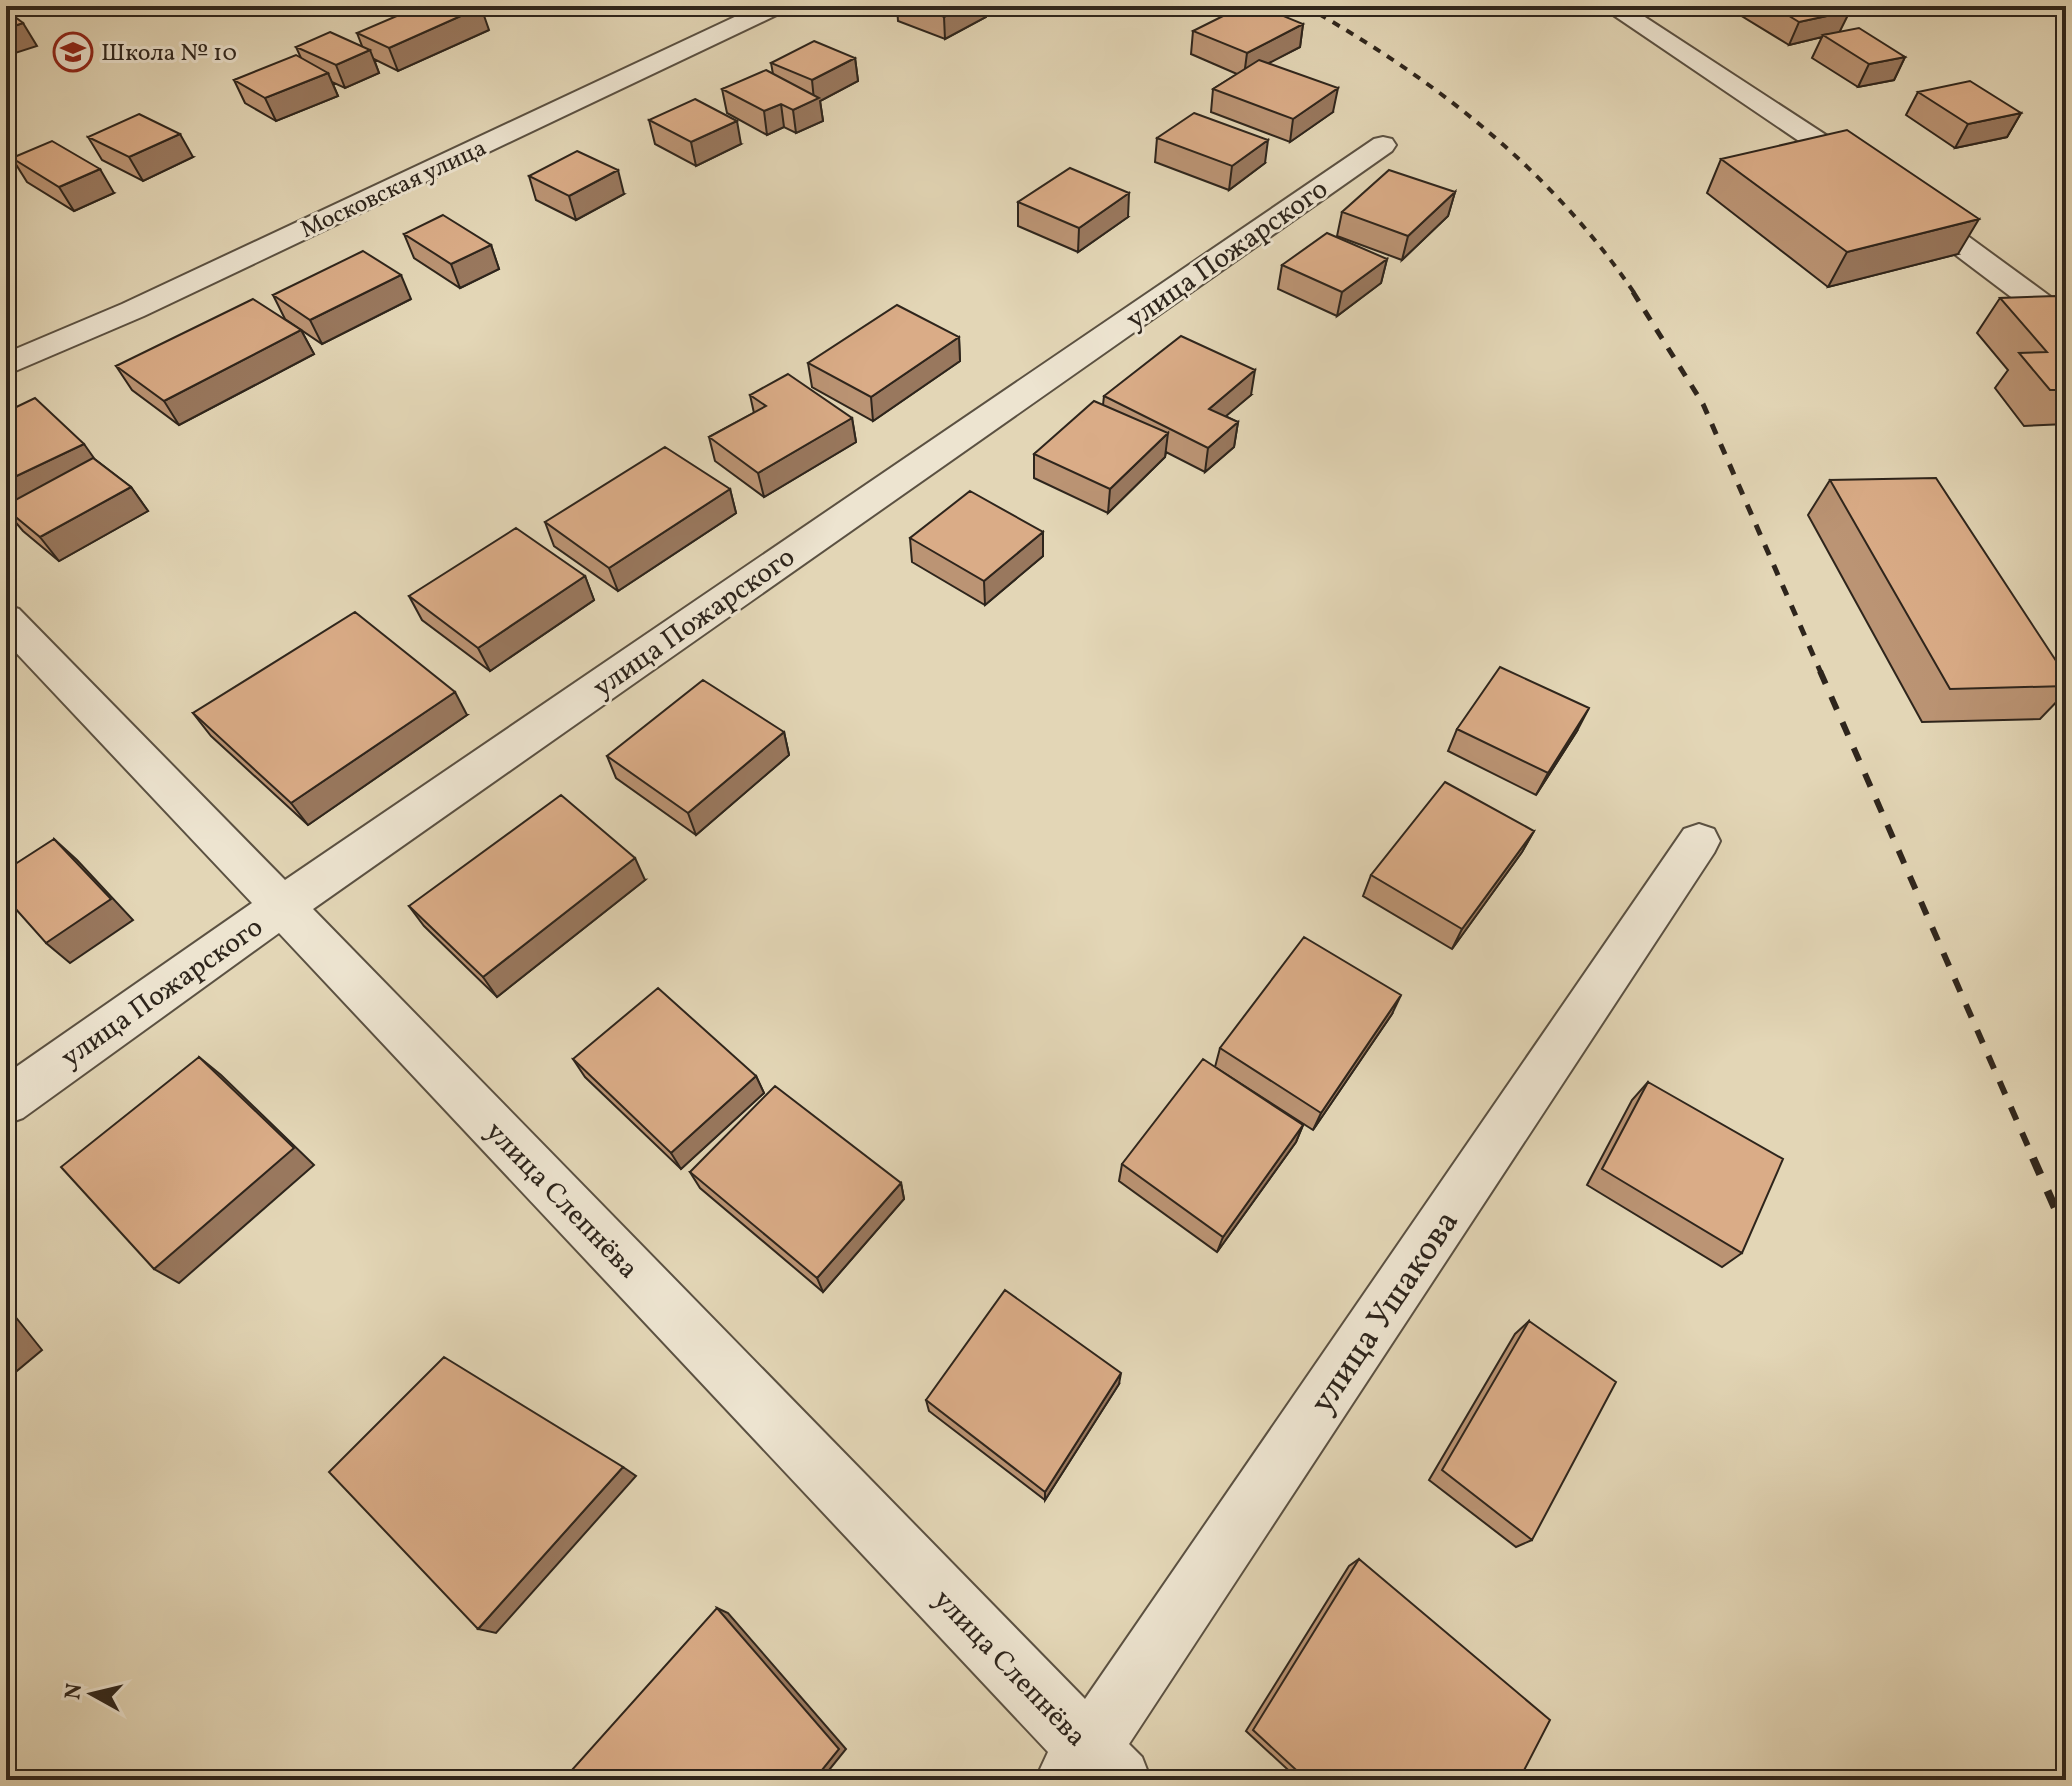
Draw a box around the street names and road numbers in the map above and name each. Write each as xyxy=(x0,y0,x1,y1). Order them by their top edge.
street label: Московская улица xyxy=(295,132,492,248)
street label: улица Пожарского xyxy=(1118,171,1336,340)
street label: улица Пожарского xyxy=(585,539,803,708)
street label: улица Пожарского xyxy=(53,909,271,1078)
street label: улица Слепнёва xyxy=(476,1113,646,1288)
street label: улица Ушакова xyxy=(1300,1202,1471,1424)
street label: улица Слепнёва xyxy=(924,1581,1094,1756)

